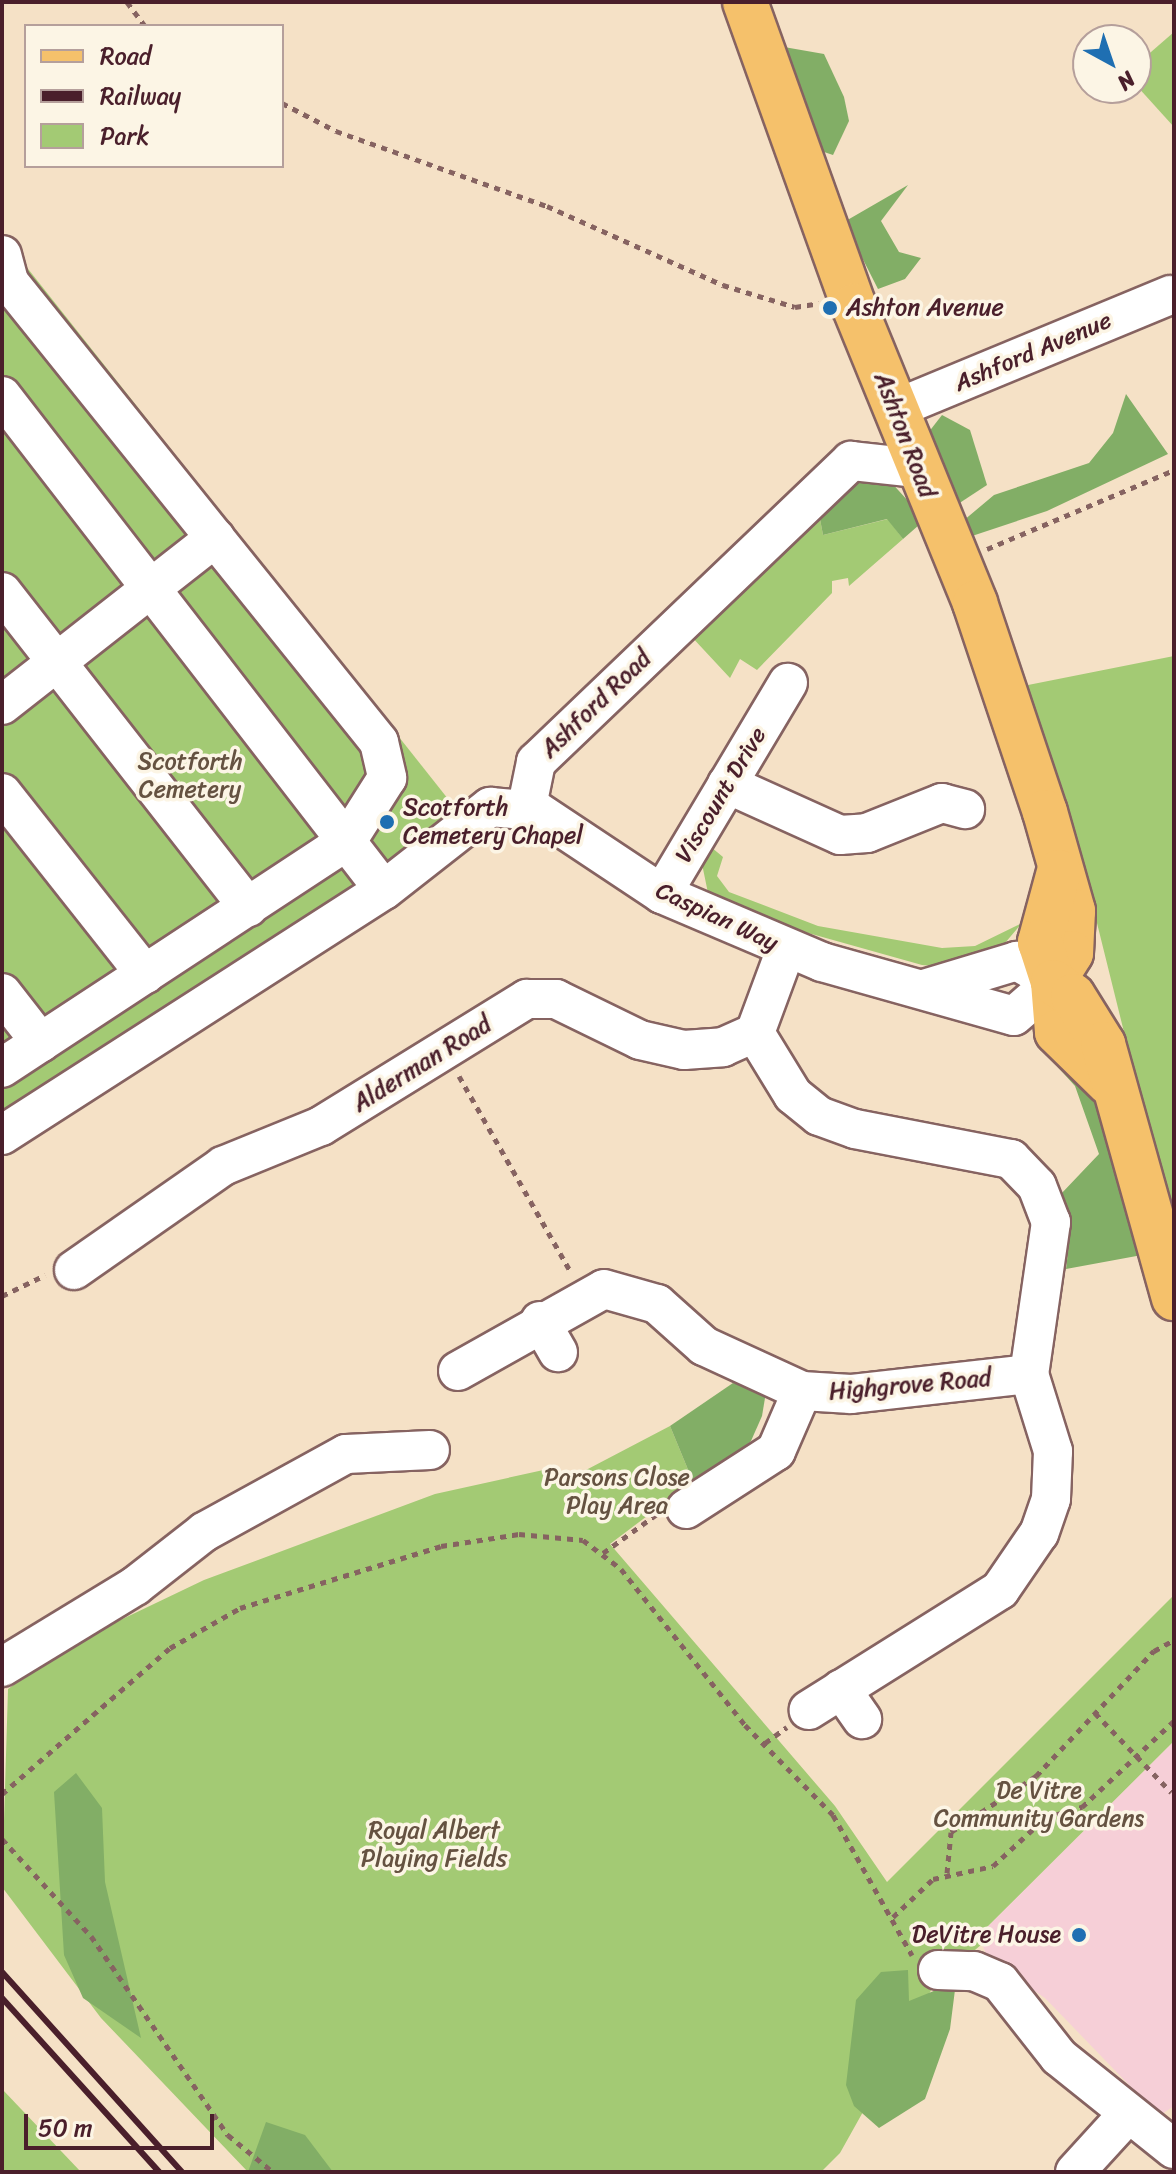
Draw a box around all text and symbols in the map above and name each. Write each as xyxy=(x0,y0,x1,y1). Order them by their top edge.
legend xyxy=(24,24,284,168)
north arrow xyxy=(1072,24,1152,104)
text: Road xyxy=(100,35,151,77)
text: N xyxy=(1108,61,1145,101)
text: Railway xyxy=(100,75,181,117)
text: Park xyxy=(100,115,149,157)
place label: Ashton Avenue xyxy=(846,294,1003,322)
marker: Ashton Avenue xyxy=(821,299,839,317)
street label: Ashford Avenue xyxy=(950,306,1116,398)
street label: Ashton Road xyxy=(868,368,942,502)
street label: Ashford Road xyxy=(535,644,657,764)
street label: Viscount Drive xyxy=(669,722,773,868)
park label: Scotforth Cemetery xyxy=(137,748,243,804)
place label: Scotforth Cemetery Chapel xyxy=(403,794,583,850)
marker: Scotforth Cemetery Chapel xyxy=(378,813,396,831)
street label: Caspian Way xyxy=(651,876,783,958)
street label: Alderman Road xyxy=(347,1010,497,1118)
street label: Highgrove Road xyxy=(828,1364,992,1406)
park label: Parsons Close Play Area xyxy=(543,1464,691,1520)
park label: De Vitre Community Gardens xyxy=(933,1777,1145,1833)
park label: Royal Albert Playing Fields xyxy=(361,1817,507,1873)
place label: DeVitre House xyxy=(911,1921,1061,1949)
marker: DeVitre House xyxy=(1068,1924,1090,1946)
scale bar xyxy=(28,2098,218,2148)
text: 50 m xyxy=(38,2107,93,2149)

